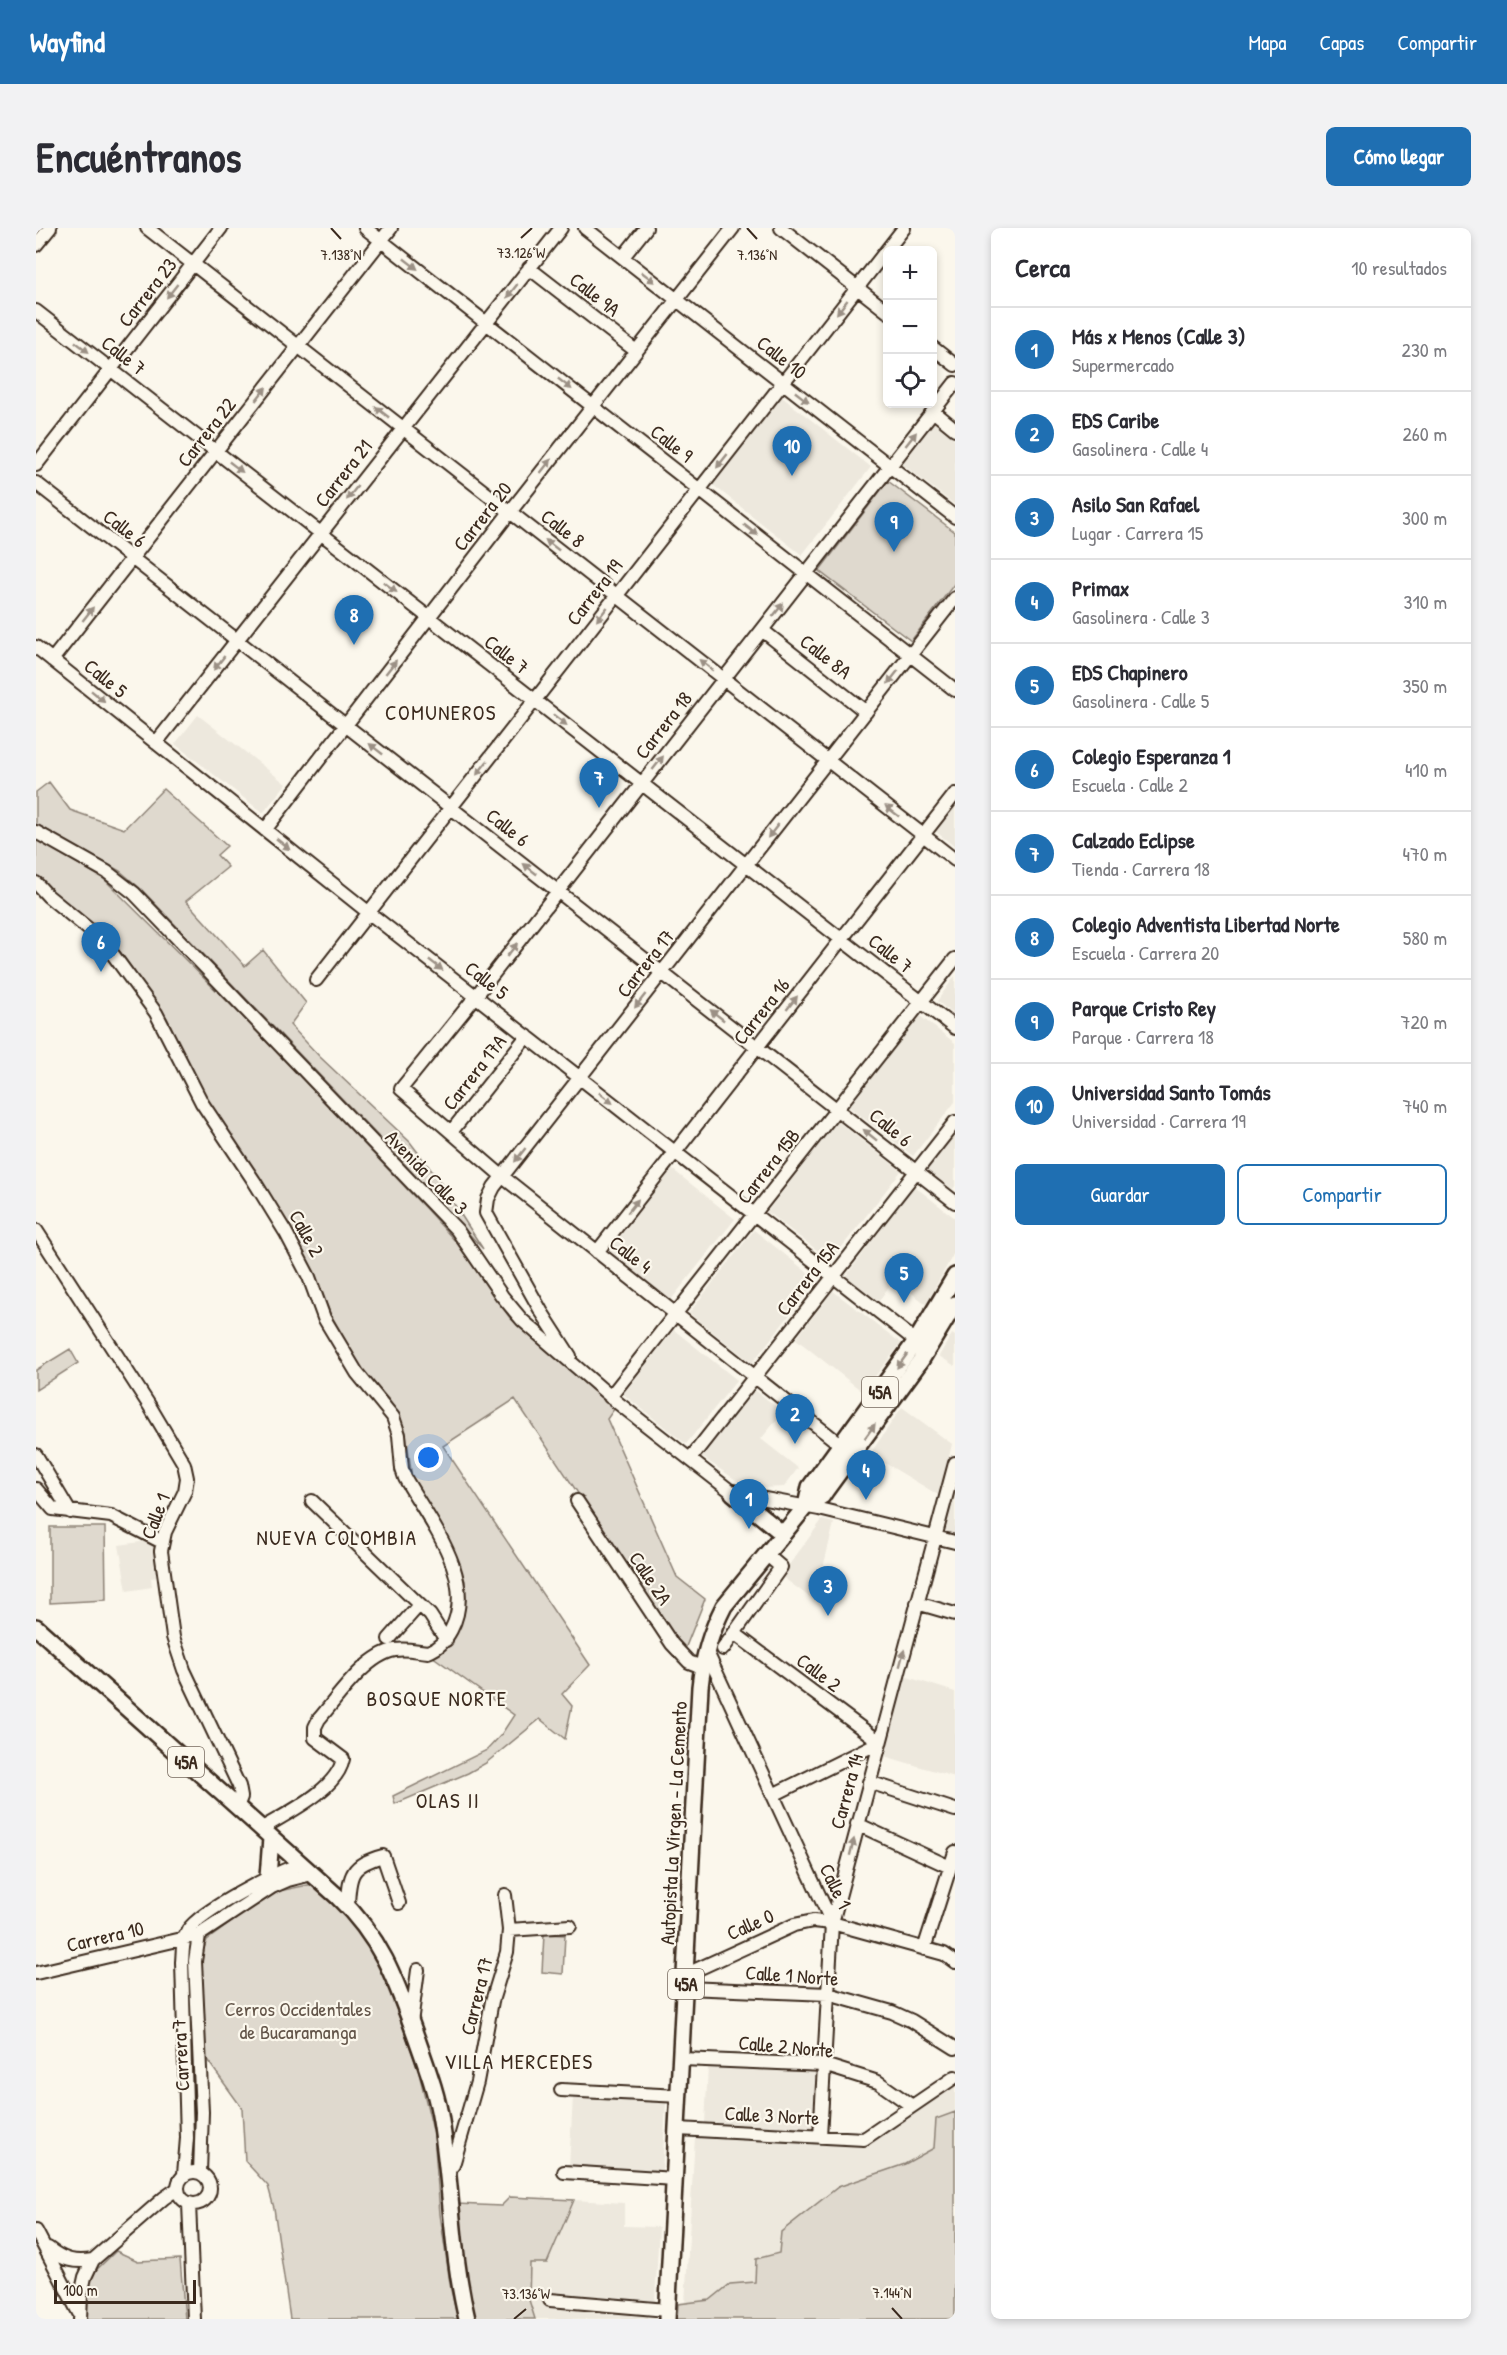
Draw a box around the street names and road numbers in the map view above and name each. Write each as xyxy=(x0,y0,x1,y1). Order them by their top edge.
street label: Carrera 23 xyxy=(112,252,182,332)
street label: Calle 9A xyxy=(564,266,626,322)
street label: Calle 7 xyxy=(96,329,152,381)
street label: Calle 10 xyxy=(752,329,812,385)
street label: Carrera 22 xyxy=(170,391,242,472)
street label: Calle 9 xyxy=(645,418,699,468)
street label: Carrera 21 xyxy=(308,434,378,512)
street label: Carrera 20 xyxy=(447,476,517,556)
street label: Calle 8 xyxy=(536,502,590,554)
street label: Calle 6 xyxy=(98,503,152,553)
street label: Carrera 19 xyxy=(560,553,628,631)
street label: Calle 8A xyxy=(795,627,858,685)
street label: Calle 7 xyxy=(479,628,535,680)
street label: Calle 5 xyxy=(79,652,134,704)
street label: Carrera 18 xyxy=(628,686,698,764)
street label: Calle 6 xyxy=(481,802,535,852)
street label: Carrera 17 xyxy=(610,923,680,1003)
street label: Calle 7 xyxy=(863,927,919,979)
street label: Calle 5 xyxy=(460,954,515,1006)
street label: Carrera 16 xyxy=(726,972,796,1050)
street label: Carrera 17A xyxy=(436,1028,512,1115)
street label: Calle 6 xyxy=(864,1101,918,1153)
street label: Carrera 15B xyxy=(730,1123,806,1209)
street label: Avenida Calle 3 xyxy=(380,1124,474,1220)
street label: Calle 2 xyxy=(283,1205,331,1262)
street label: Calle 4 xyxy=(604,1229,658,1279)
street label: Carrera 15A xyxy=(769,1235,845,1321)
road number: 45A xyxy=(862,1377,898,1407)
street label: Calle 1 xyxy=(134,1489,176,1543)
street label: Calle 2A xyxy=(623,1546,679,1610)
street label: Calle 2 xyxy=(791,1646,847,1698)
street label: Autopista La Virgen - La Cemento xyxy=(653,1701,693,1945)
road number: 45A xyxy=(168,1747,204,1777)
street label: Carrera 14 xyxy=(823,1750,869,1832)
street label: Calle 1 xyxy=(814,1859,858,1913)
street label: Calle 0 xyxy=(722,1902,778,1946)
street label: Carrera 10 xyxy=(64,1914,146,1958)
street label: Carrera 17 xyxy=(453,1954,499,2038)
street label: Calle 1 Norte xyxy=(745,1958,839,1992)
road number: 45A xyxy=(668,1969,704,1999)
street label: Carrera 7 xyxy=(165,2018,195,2092)
street label: Calle 2 Norte xyxy=(737,2028,835,2064)
street label: Calle 3 Norte xyxy=(724,2099,820,2131)

